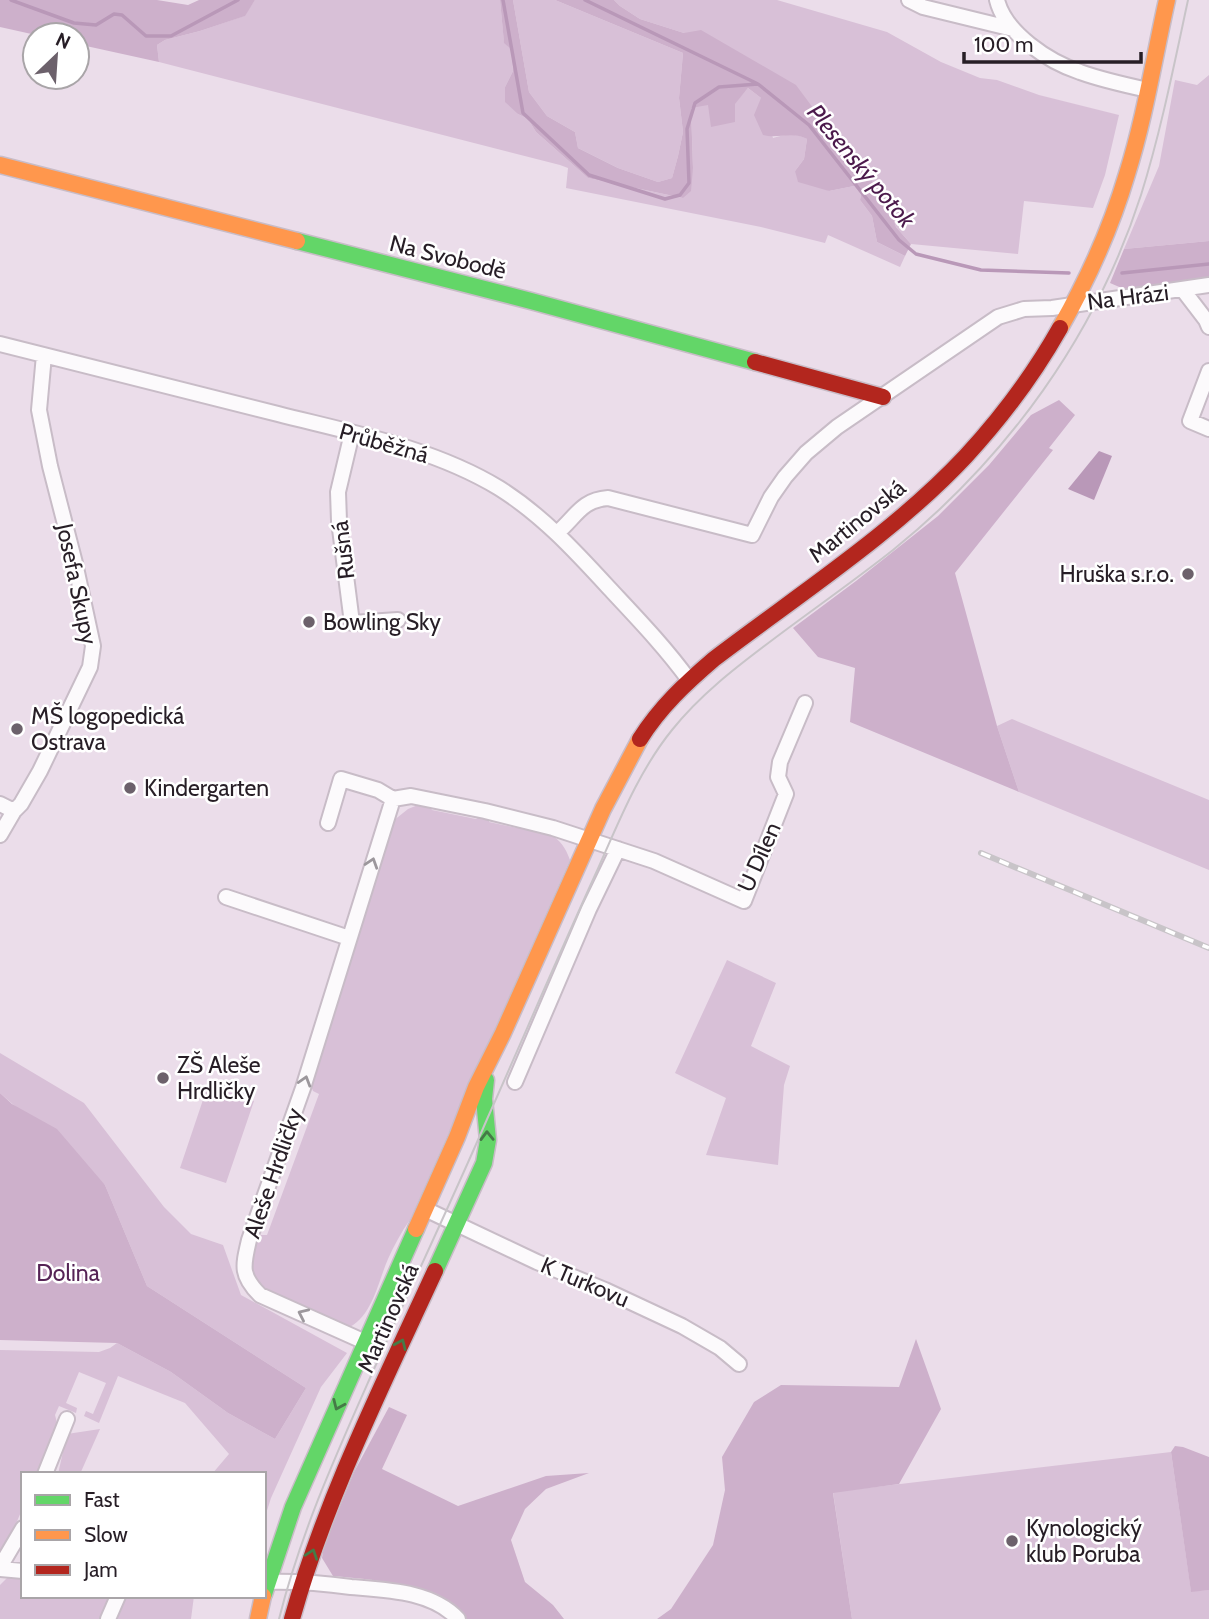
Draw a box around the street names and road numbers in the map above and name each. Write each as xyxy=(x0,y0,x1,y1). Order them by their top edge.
street label: Na Svobodě xyxy=(387,229,509,285)
street label: Na Hrázi xyxy=(1086,278,1170,316)
street label: Průběžná xyxy=(336,417,432,469)
street label: Martinovská xyxy=(803,473,911,569)
street label: Rušná xyxy=(326,519,360,581)
street label: Josefa Skupy xyxy=(50,520,104,647)
street label: U Dílen xyxy=(731,818,787,896)
street label: Aleše Hrdličky xyxy=(238,1104,309,1242)
street label: K Turkovu xyxy=(537,1251,633,1313)
street label: Martinovská xyxy=(351,1259,425,1377)

